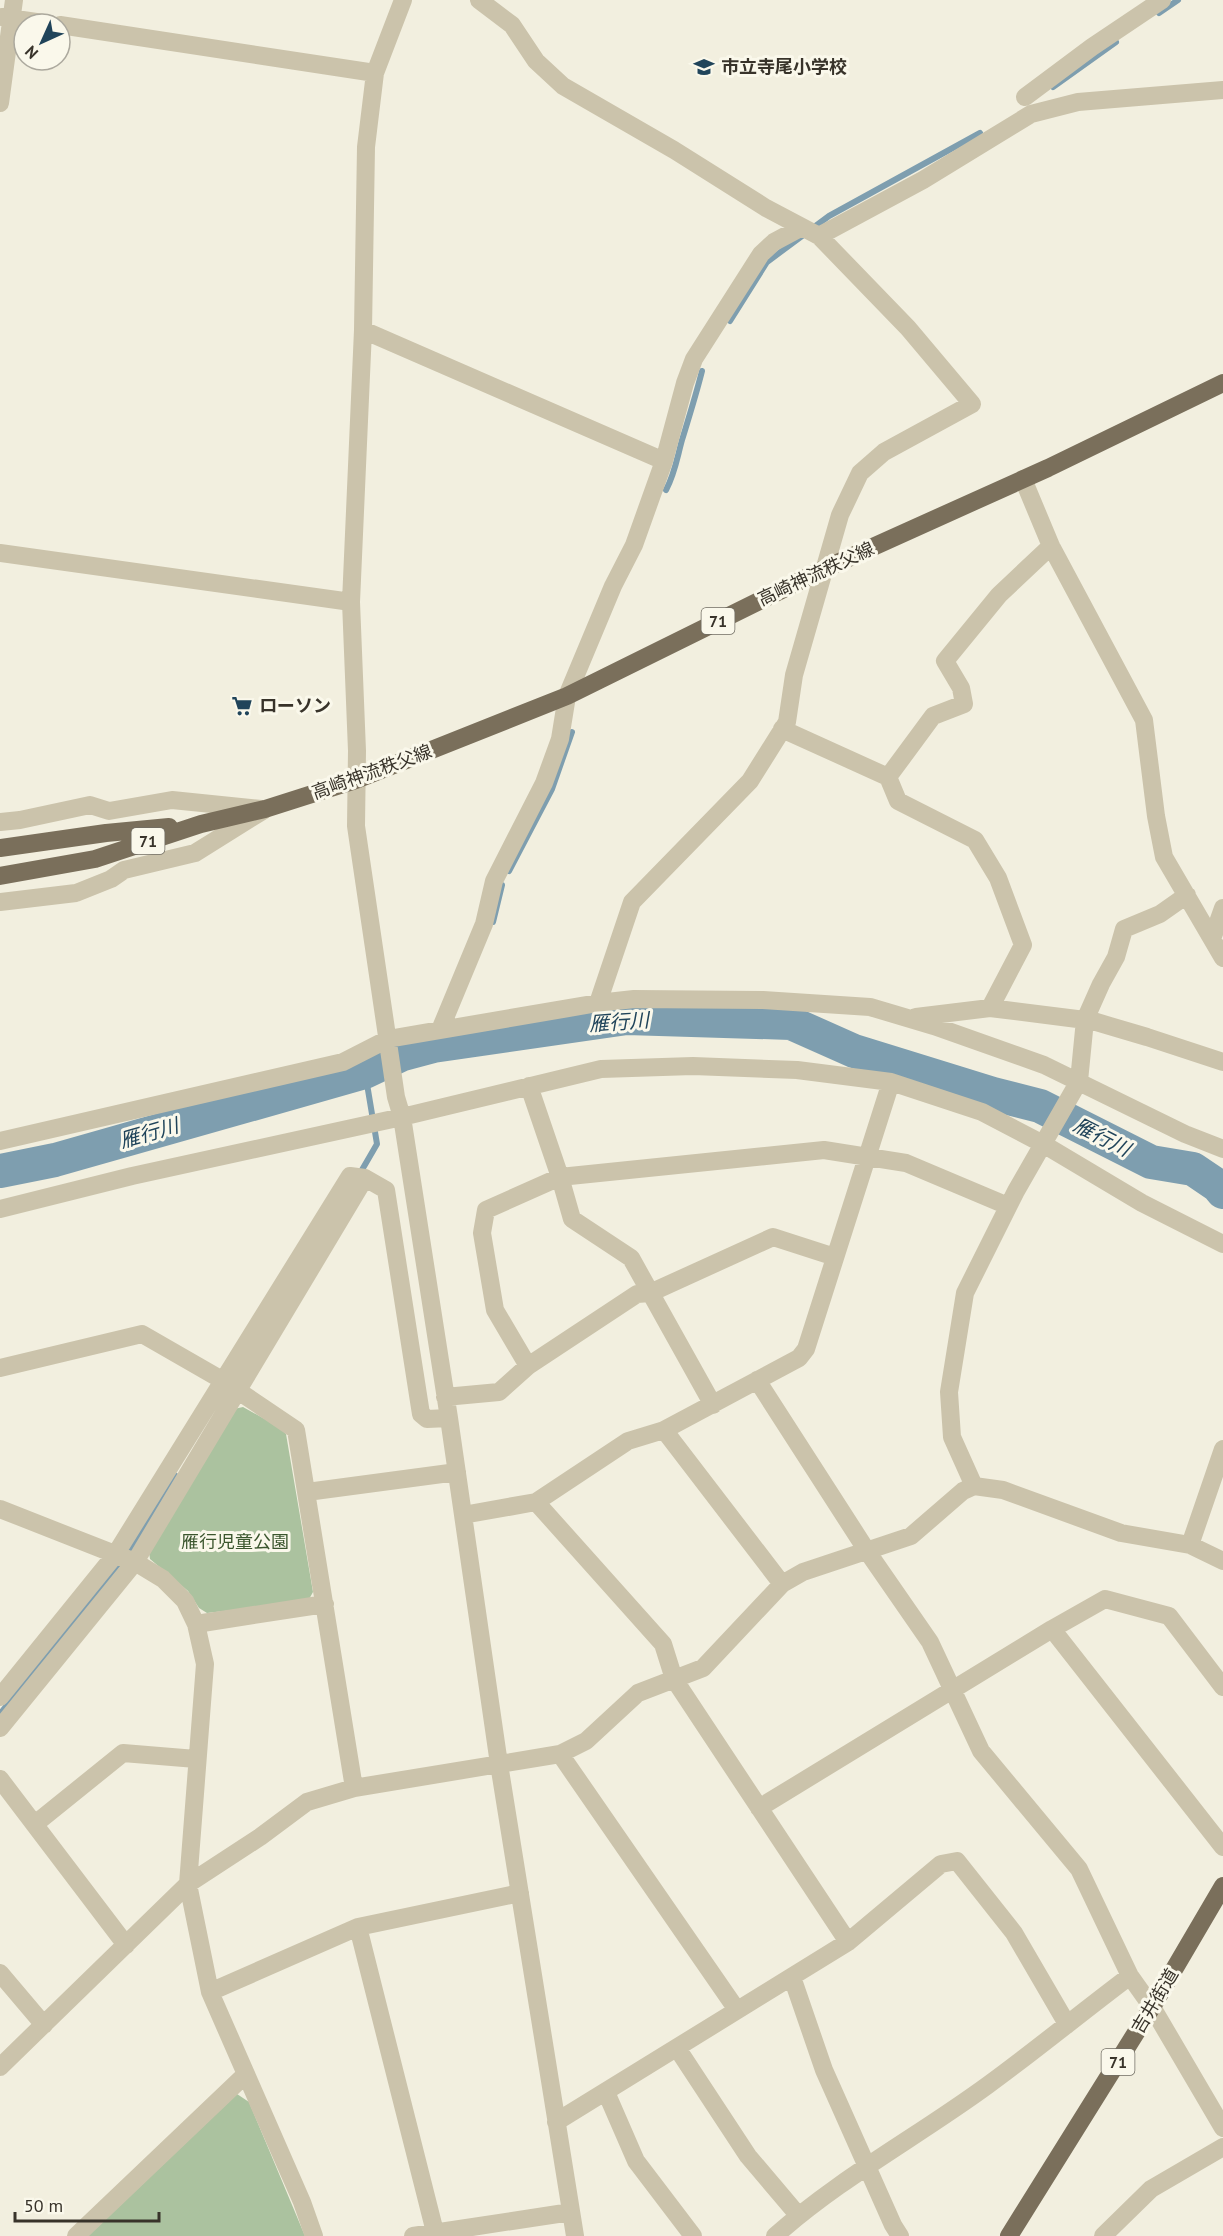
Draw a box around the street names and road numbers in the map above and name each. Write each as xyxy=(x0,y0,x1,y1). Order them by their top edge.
street label: 高崎神流秩父線 xyxy=(754,536,878,611)
road number: 71 xyxy=(702,608,734,634)
street label: 高崎神流秩父線 xyxy=(309,739,435,804)
road number: 71 xyxy=(132,828,164,854)
street label: 吉井街道 xyxy=(1126,1964,1183,2038)
road number: 71 xyxy=(1102,2049,1134,2075)

